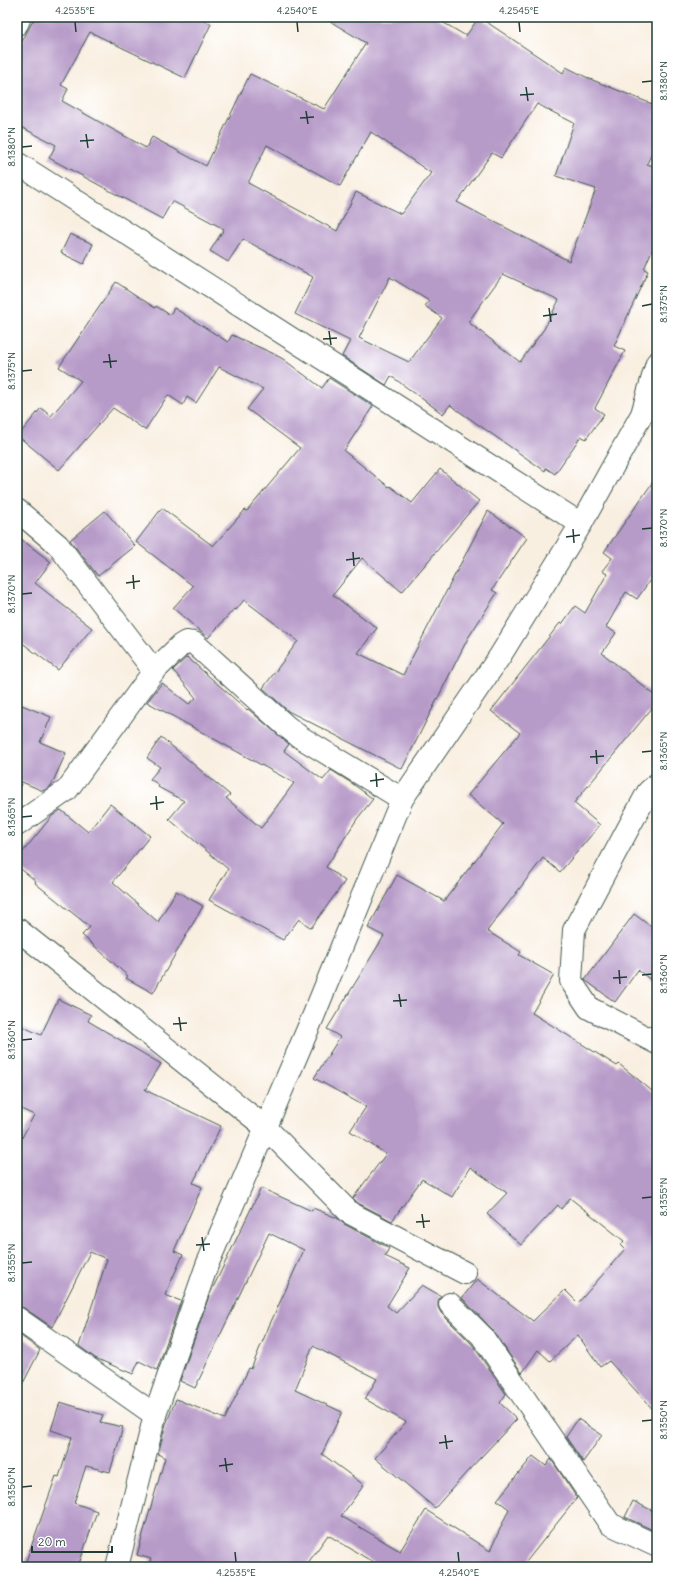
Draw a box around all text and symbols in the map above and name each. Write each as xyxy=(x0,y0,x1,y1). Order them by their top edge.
text: 4.2535°E xyxy=(55,4,95,17)
text: 4.2540°E xyxy=(277,4,317,17)
text: 4.2545°E xyxy=(499,4,539,17)
text: 8.1380°N xyxy=(657,61,670,101)
text: 8.1380°N xyxy=(5,127,18,167)
text: 8.1375°N xyxy=(657,285,670,323)
text: 8.1375°N xyxy=(5,352,18,390)
text: 8.1370°N xyxy=(657,509,670,547)
text: 8.1370°N xyxy=(5,575,18,613)
text: 8.1365°N xyxy=(657,732,670,770)
text: 8.1365°N xyxy=(5,798,18,836)
text: 8.1360°N xyxy=(657,954,670,994)
text: 8.1360°N xyxy=(5,1020,18,1060)
text: 8.1355°N xyxy=(657,1178,670,1216)
text: 8.1355°N xyxy=(5,1244,18,1282)
text: 8.1350°N xyxy=(657,1400,670,1440)
text: 8.1350°N xyxy=(5,1467,18,1507)
scale bar xyxy=(32,1528,112,1554)
text: 20 m xyxy=(38,1534,66,1549)
text: 4.2535°E xyxy=(216,1566,256,1579)
text: 4.2540°E xyxy=(439,1566,479,1579)

